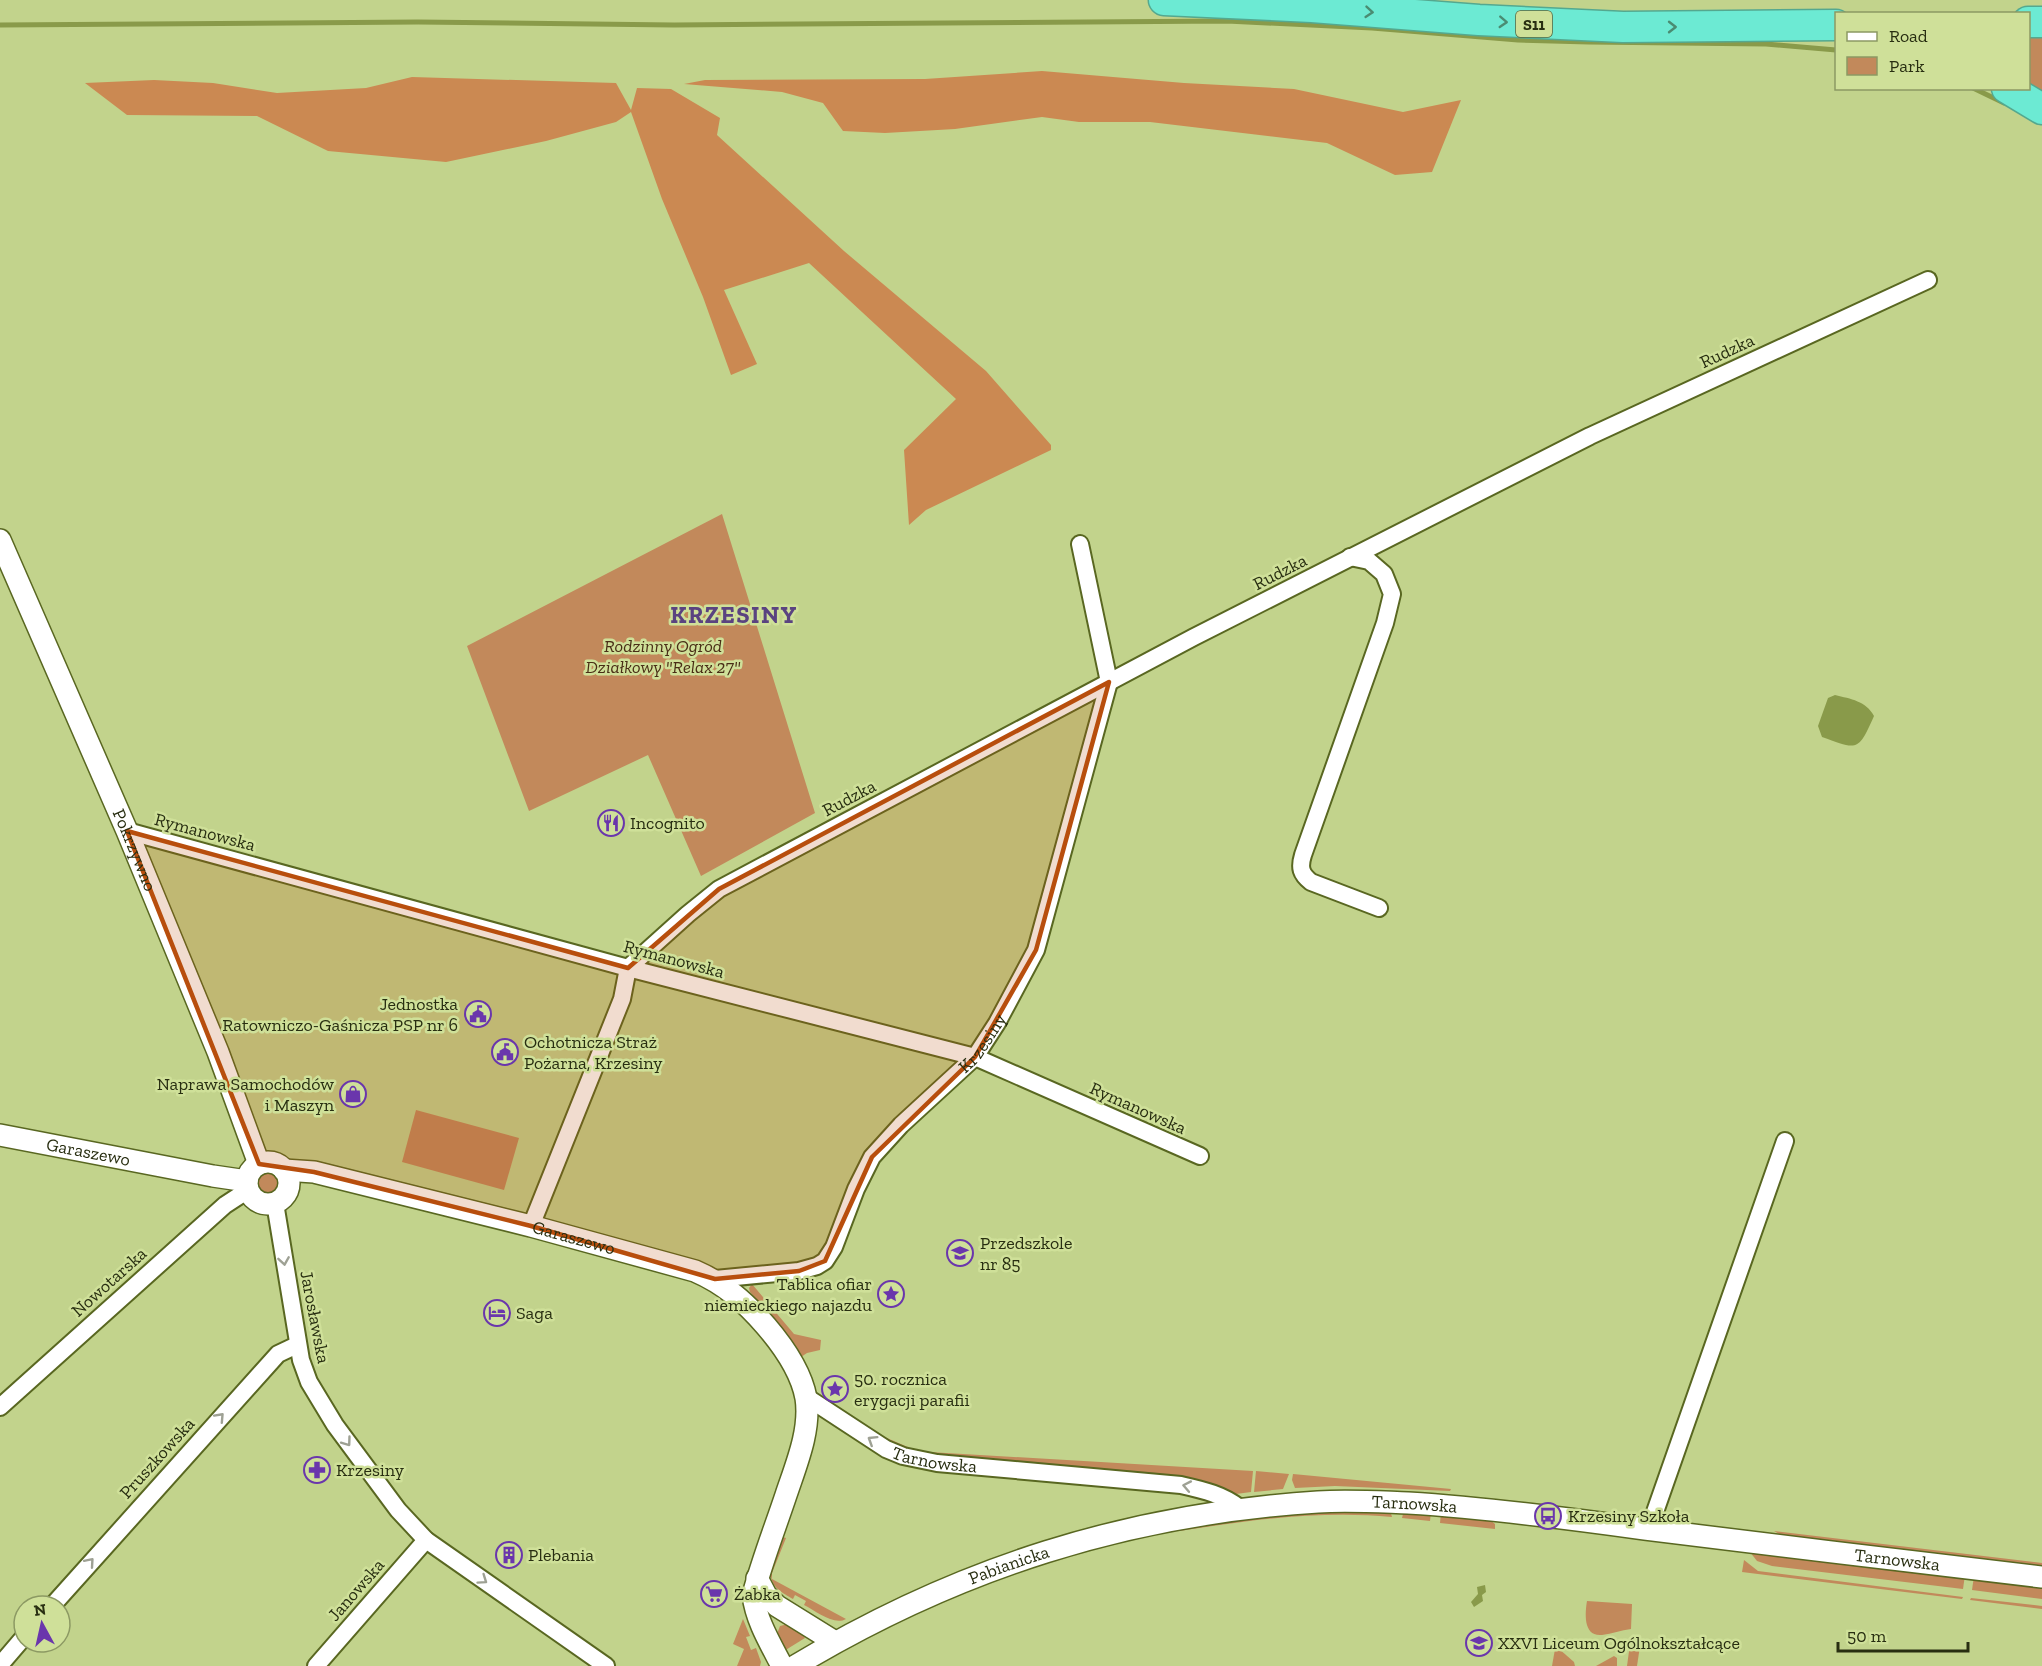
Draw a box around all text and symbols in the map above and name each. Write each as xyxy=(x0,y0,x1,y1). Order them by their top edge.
one-way arrow xyxy=(1365,5,1374,18)
road number: S11 xyxy=(1516,11,1552,37)
legend xyxy=(1835,12,2030,90)
one-way arrow xyxy=(1498,15,1507,28)
one-way arrow xyxy=(1668,21,1677,33)
text: Road xyxy=(1889,25,1928,47)
text: Park xyxy=(1889,55,1925,77)
street label: Rudzka xyxy=(1696,329,1758,373)
street label: Rudzka xyxy=(1249,549,1311,595)
district label: KRZESINY xyxy=(670,600,798,629)
park label: Rodzinny Ogród Działkowy "Relax 27" xyxy=(585,635,741,678)
street label: Rudzka xyxy=(818,775,880,821)
street label: Pokrzywno xyxy=(108,806,162,894)
street label: Rymanowska xyxy=(152,808,258,856)
restaurant icon: Incognito xyxy=(596,808,626,838)
place label: Incognito xyxy=(630,812,705,834)
street label: Rymanowska xyxy=(621,935,727,983)
place label: Jednostka Ratowniczo-Gaśnicza PSP nr 6 xyxy=(222,993,458,1036)
public building icon: Jednostka Ratowniczo-Gaśnicza PSP nr 6 xyxy=(463,999,493,1029)
street label: Krzesiny xyxy=(954,1009,1011,1078)
place label: Ochotnicza Straż Pożarna, Krzesiny xyxy=(524,1031,663,1074)
public building icon: Ochotnicza Straż Pożarna, Krzesiny xyxy=(490,1037,520,1067)
place label: Naprawa Samochodów i Maszyn xyxy=(157,1073,335,1116)
street label: Rymanowska xyxy=(1086,1077,1190,1139)
shop icon: Naprawa Samochodów i Maszyn xyxy=(338,1079,368,1109)
street label: Garaszewo xyxy=(45,1133,132,1171)
street label: Garaszewo xyxy=(530,1216,618,1260)
place label: Przedszkole nr 85 xyxy=(980,1232,1072,1275)
school or university icon: Przedszkole nr 85 xyxy=(945,1238,975,1268)
street label: Nowotarska xyxy=(67,1242,151,1322)
one-way arrow xyxy=(278,1256,290,1266)
street label: Jarosławska xyxy=(295,1269,335,1365)
place label: Tablica ofiar niemieckiego najazdu xyxy=(704,1273,872,1316)
place icon: Tablica ofiar niemieckiego najazdu xyxy=(876,1279,906,1309)
hotel icon: Saga xyxy=(482,1298,512,1328)
place label: Saga xyxy=(516,1302,553,1324)
place label: 50. rocznica erygacji parafii xyxy=(854,1368,970,1411)
place icon: 50. rocznica erygacji parafii xyxy=(820,1374,850,1404)
street label: Pruszkowska xyxy=(115,1413,199,1503)
one-way arrow xyxy=(213,1413,224,1423)
one-way arrow xyxy=(340,1436,351,1447)
one-way arrow xyxy=(868,1436,878,1448)
street label: Tarnowska xyxy=(889,1442,978,1478)
pharmacy icon: Krzesiny xyxy=(302,1455,332,1485)
place label: Krzesiny xyxy=(336,1459,405,1481)
one-way arrow xyxy=(1182,1480,1192,1493)
street label: Tarnowska xyxy=(1371,1491,1458,1518)
bus stop icon: Krzesiny Szkoła xyxy=(1533,1501,1563,1531)
place label: Krzesiny Szkoła xyxy=(1568,1505,1690,1527)
building icon: Plebania xyxy=(494,1540,524,1570)
street label: Pabianicka xyxy=(965,1540,1052,1589)
place label: Plebania xyxy=(528,1544,594,1566)
street label: Tarnowska xyxy=(1853,1544,1941,1576)
street label: Janowska xyxy=(323,1554,389,1626)
one-way arrow xyxy=(83,1558,94,1569)
one-way arrow xyxy=(476,1572,487,1583)
supermarket icon: Żabka xyxy=(699,1579,729,1609)
place label: Żabka xyxy=(734,1583,781,1605)
north arrow xyxy=(12,1594,72,1654)
text: N xyxy=(33,1599,47,1620)
scale bar xyxy=(1838,1615,1968,1653)
text: 50 m xyxy=(1847,1625,1887,1647)
school or university icon: XXVI Liceum Ogólnokształcące xyxy=(1464,1628,1494,1658)
place label: XXVI Liceum Ogólnokształcące xyxy=(1498,1632,1740,1654)

